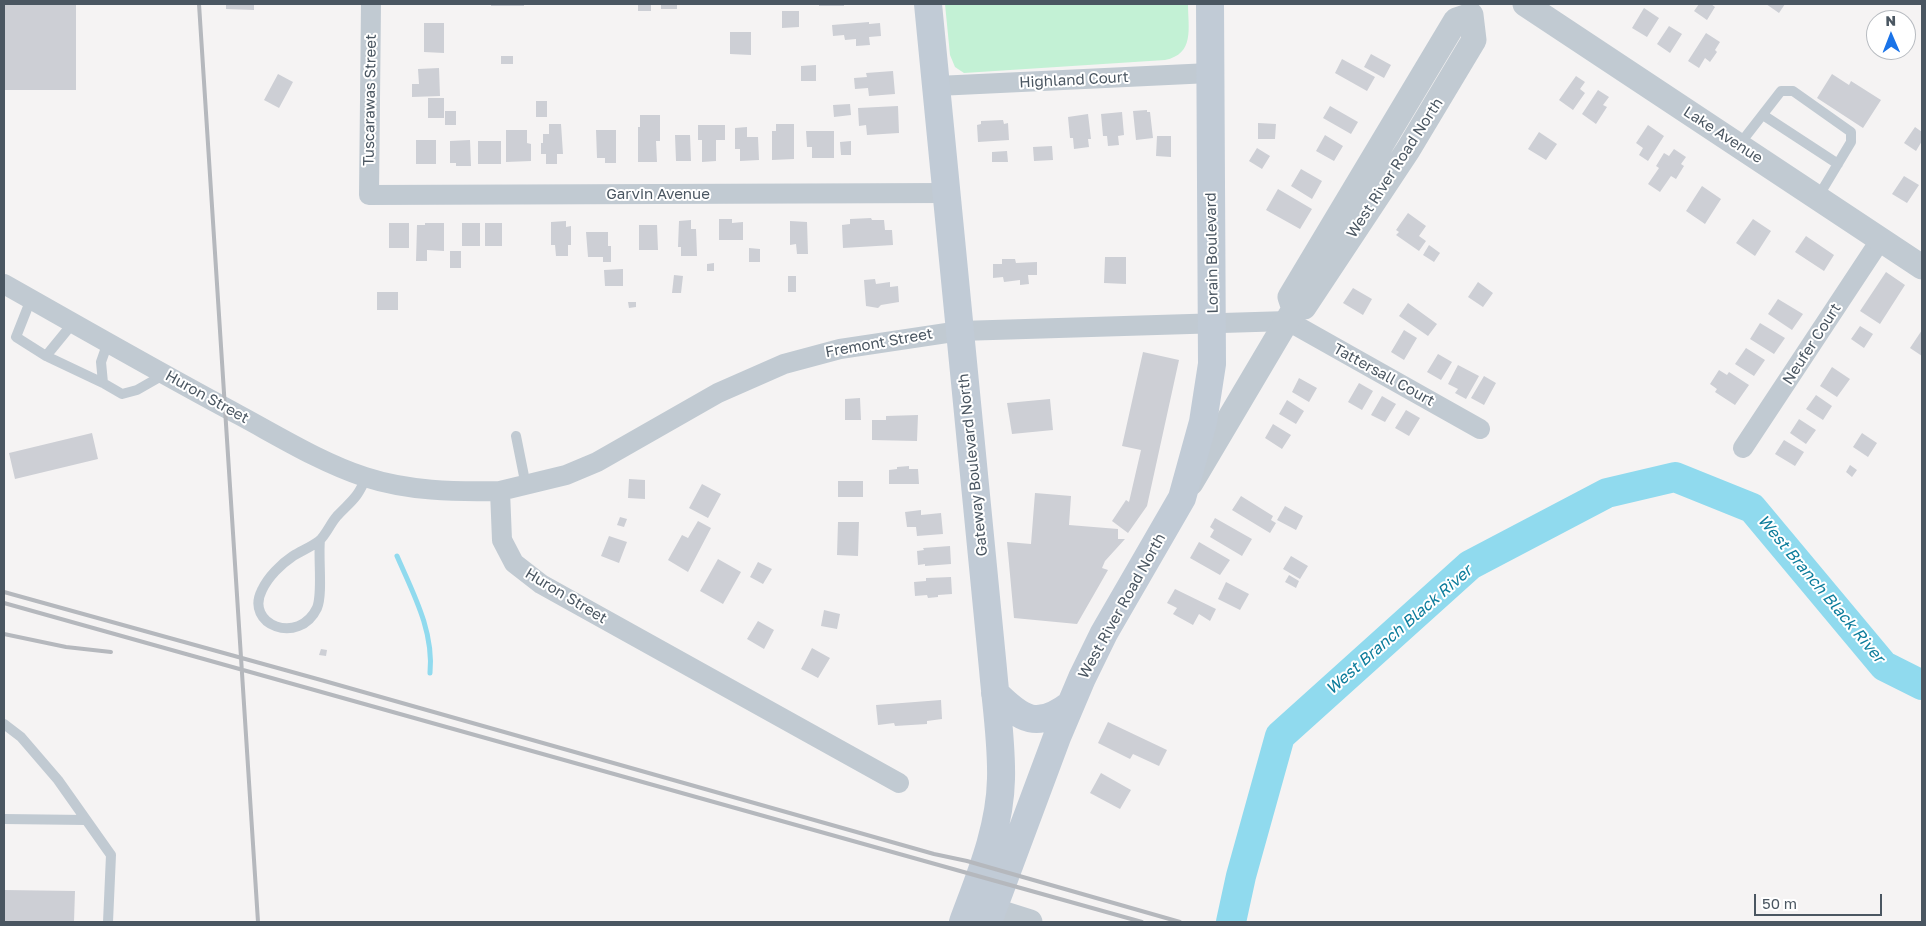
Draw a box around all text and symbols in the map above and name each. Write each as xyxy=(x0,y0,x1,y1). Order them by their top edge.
north arrow xyxy=(1866,10,1916,60)
text: N xyxy=(1885,12,1896,29)
street label: Tuscarawas Street xyxy=(360,34,380,166)
street label: Highland Court xyxy=(1019,68,1129,92)
street label: West River Road North xyxy=(1343,95,1447,241)
street label: Lake Avenue xyxy=(1680,103,1766,167)
street label: Garvin Avenue xyxy=(606,185,710,203)
street label: Lorain Boulevard xyxy=(1202,192,1222,314)
street label: Neufer Court xyxy=(1779,300,1845,388)
street label: Fremont Street xyxy=(824,325,934,361)
street label: Tattersall Court xyxy=(1330,340,1438,410)
street label: Huron Street xyxy=(162,367,252,427)
street label: Gateway Boulevard North xyxy=(954,373,992,557)
water label: West Branch Black River xyxy=(1754,511,1888,667)
street label: West River Road North xyxy=(1075,530,1169,682)
water label: West Branch Black River xyxy=(1322,561,1476,699)
street label: Huron Street xyxy=(522,564,610,628)
scale bar xyxy=(1756,884,1884,916)
text: 50 m xyxy=(1762,894,1797,912)

